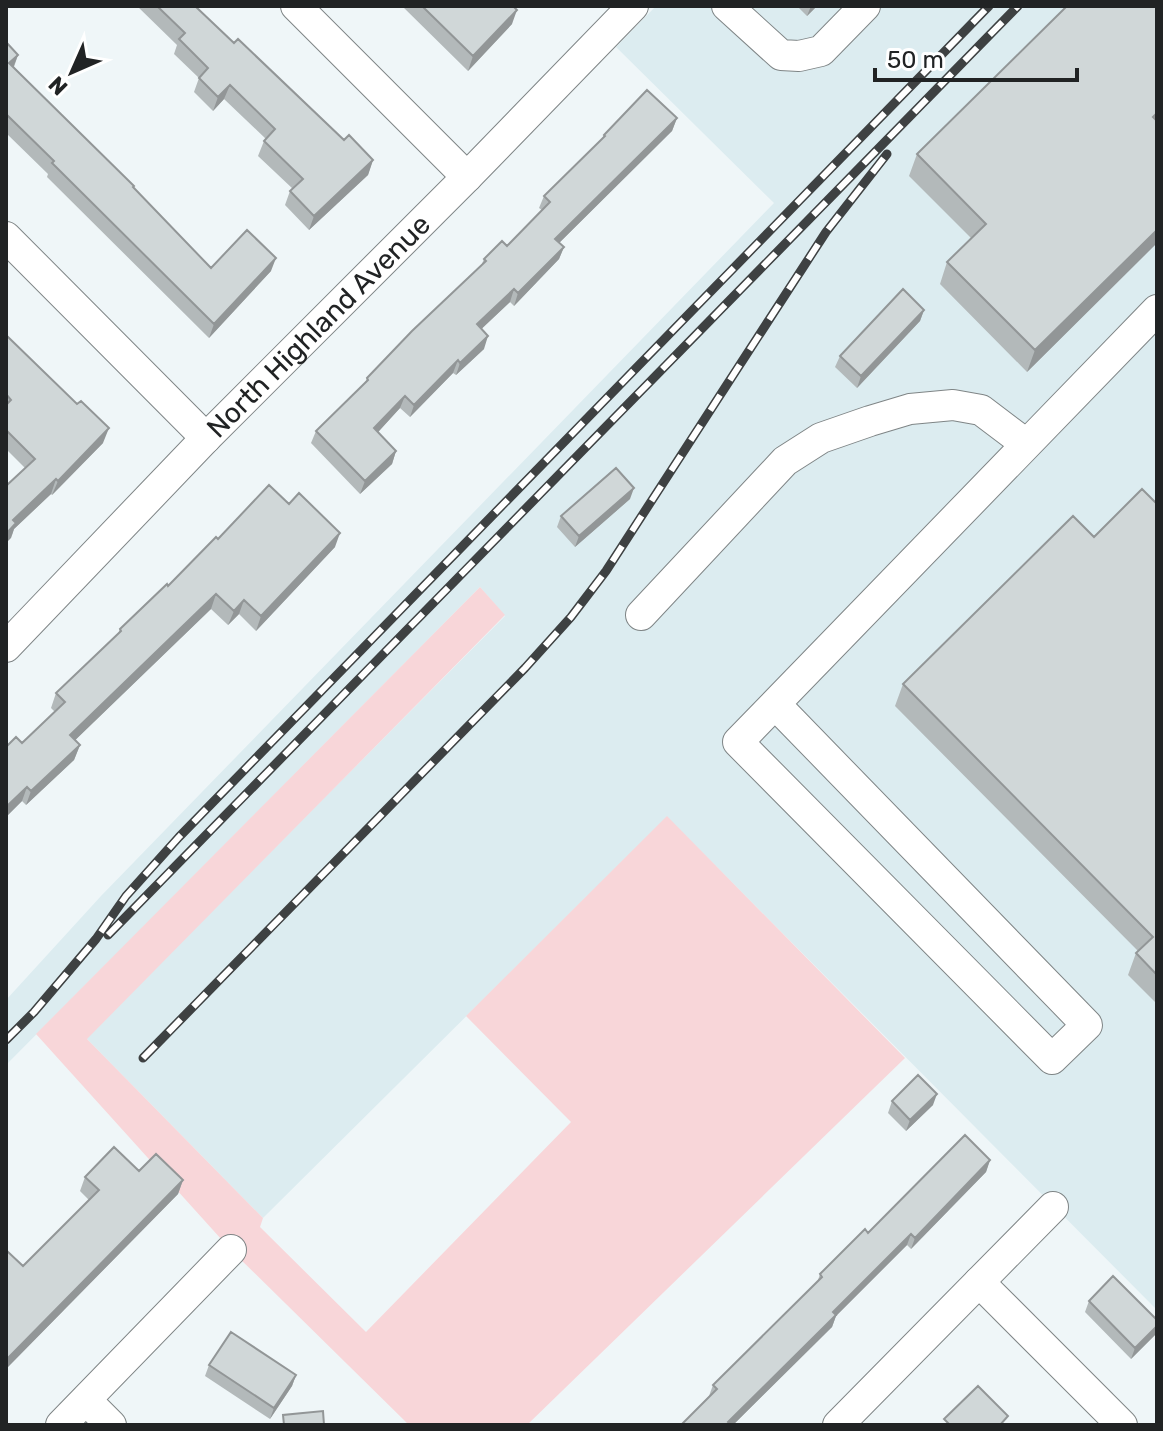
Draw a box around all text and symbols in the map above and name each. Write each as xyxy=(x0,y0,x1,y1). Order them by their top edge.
north arrow xyxy=(32,32,112,112)
scale bar xyxy=(875,32,1077,82)
text: 50 m xyxy=(887,46,944,74)
text: N xyxy=(43,71,73,101)
street label: North Highland Avenue xyxy=(200,207,437,444)

